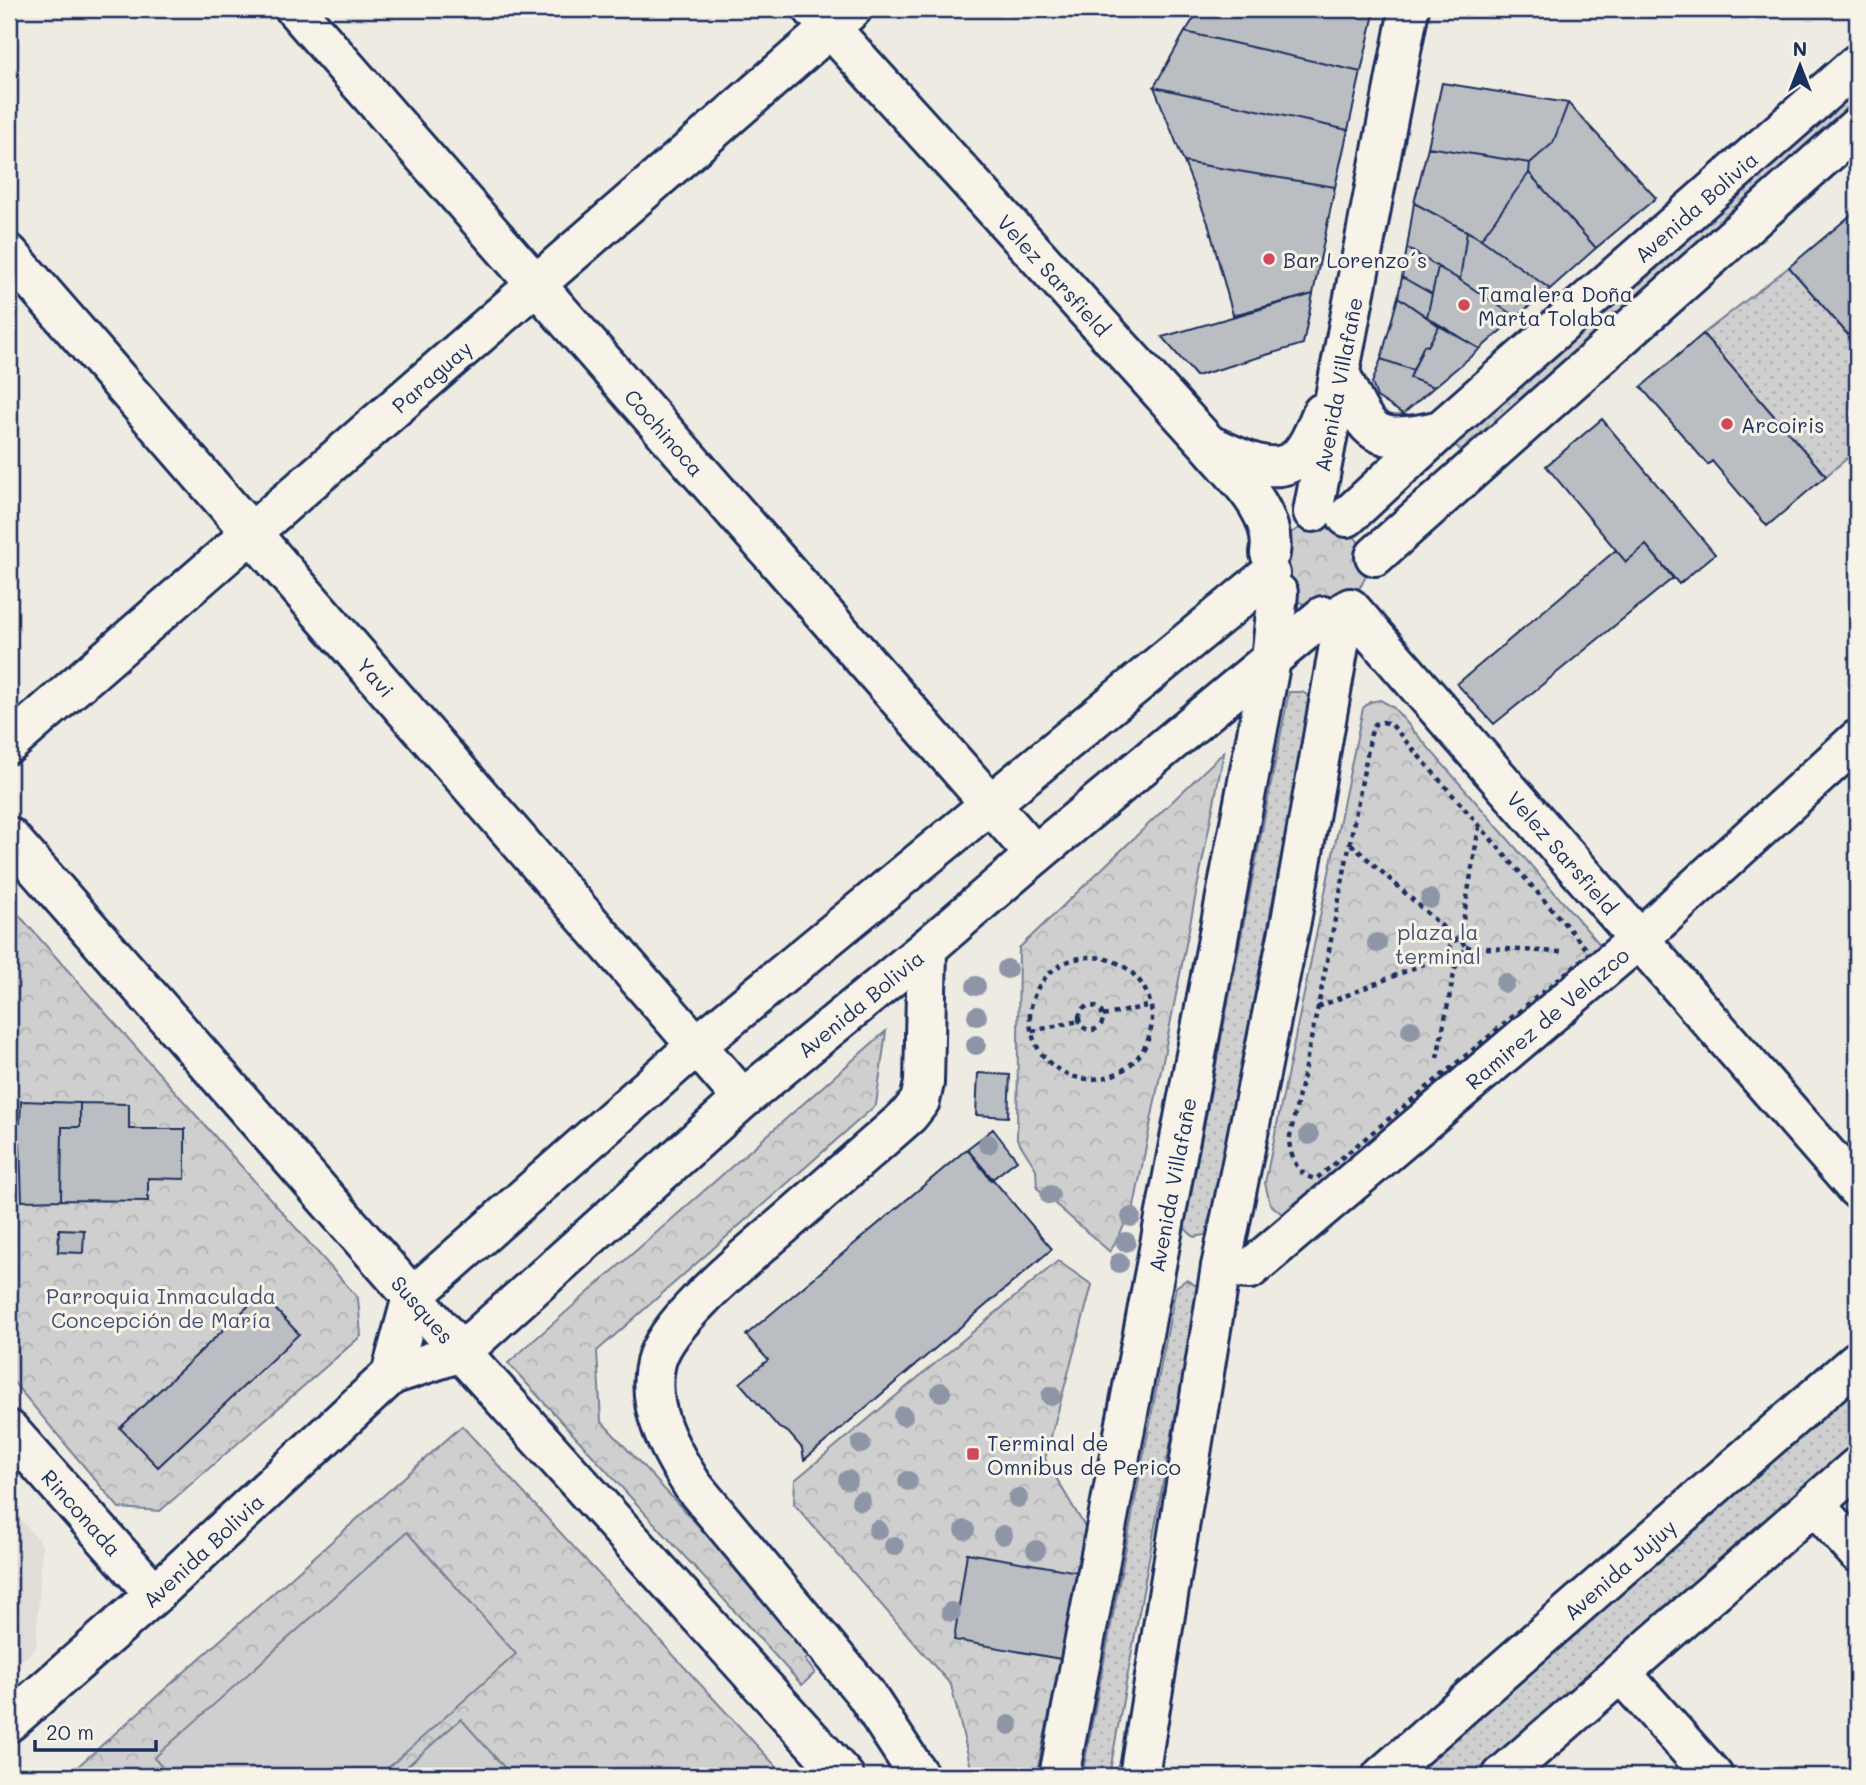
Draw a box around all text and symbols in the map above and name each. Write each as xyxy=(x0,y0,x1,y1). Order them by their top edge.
north arrow xyxy=(1764,32,1834,102)
text: N xyxy=(1793,36,1807,61)
street label: Avenida Bolivia xyxy=(1628,145,1763,268)
street label: Velez Sarsfield xyxy=(992,208,1117,341)
place label: Bar Lorenzo´s xyxy=(1283,246,1427,273)
marker: Bar Lorenzo´s xyxy=(1261,251,1277,267)
place label: Tamalera Doña Marta Tolaba xyxy=(1478,280,1633,331)
street label: Avenida Villafañe xyxy=(1307,295,1367,474)
marker: Tamalera Doña Marta Tolaba xyxy=(1456,297,1472,313)
street label: Paraguay xyxy=(386,334,477,418)
street label: Cochinoca xyxy=(619,383,711,481)
place label: Arcoiris xyxy=(1741,411,1824,438)
marker: Arcoiris xyxy=(1719,416,1735,432)
street label: Yavi xyxy=(351,651,401,702)
street label: Velez Sarsfield xyxy=(1502,785,1624,919)
park label: plaza la terminal xyxy=(1395,918,1481,969)
street label: Ramirez de Velazco xyxy=(1459,940,1634,1094)
street label: Avenida Bolivia xyxy=(791,943,929,1063)
street label: Avenida Villafañe xyxy=(1142,1095,1201,1274)
street label: Susques xyxy=(386,1269,460,1349)
park label: Parroquia Inmaculada Concepción de María xyxy=(46,1282,276,1333)
place label: Terminal de Omnibus de Perico xyxy=(987,1429,1181,1480)
marker: Terminal de Omnibus de Perico xyxy=(965,1446,981,1462)
street label: Rinconada xyxy=(36,1463,128,1561)
street label: Avenida Bolivia xyxy=(136,1487,269,1613)
street label: Avenida Jujuy xyxy=(1557,1512,1681,1625)
scale bar xyxy=(35,1708,156,1752)
text: 20 m xyxy=(46,1718,94,1745)

